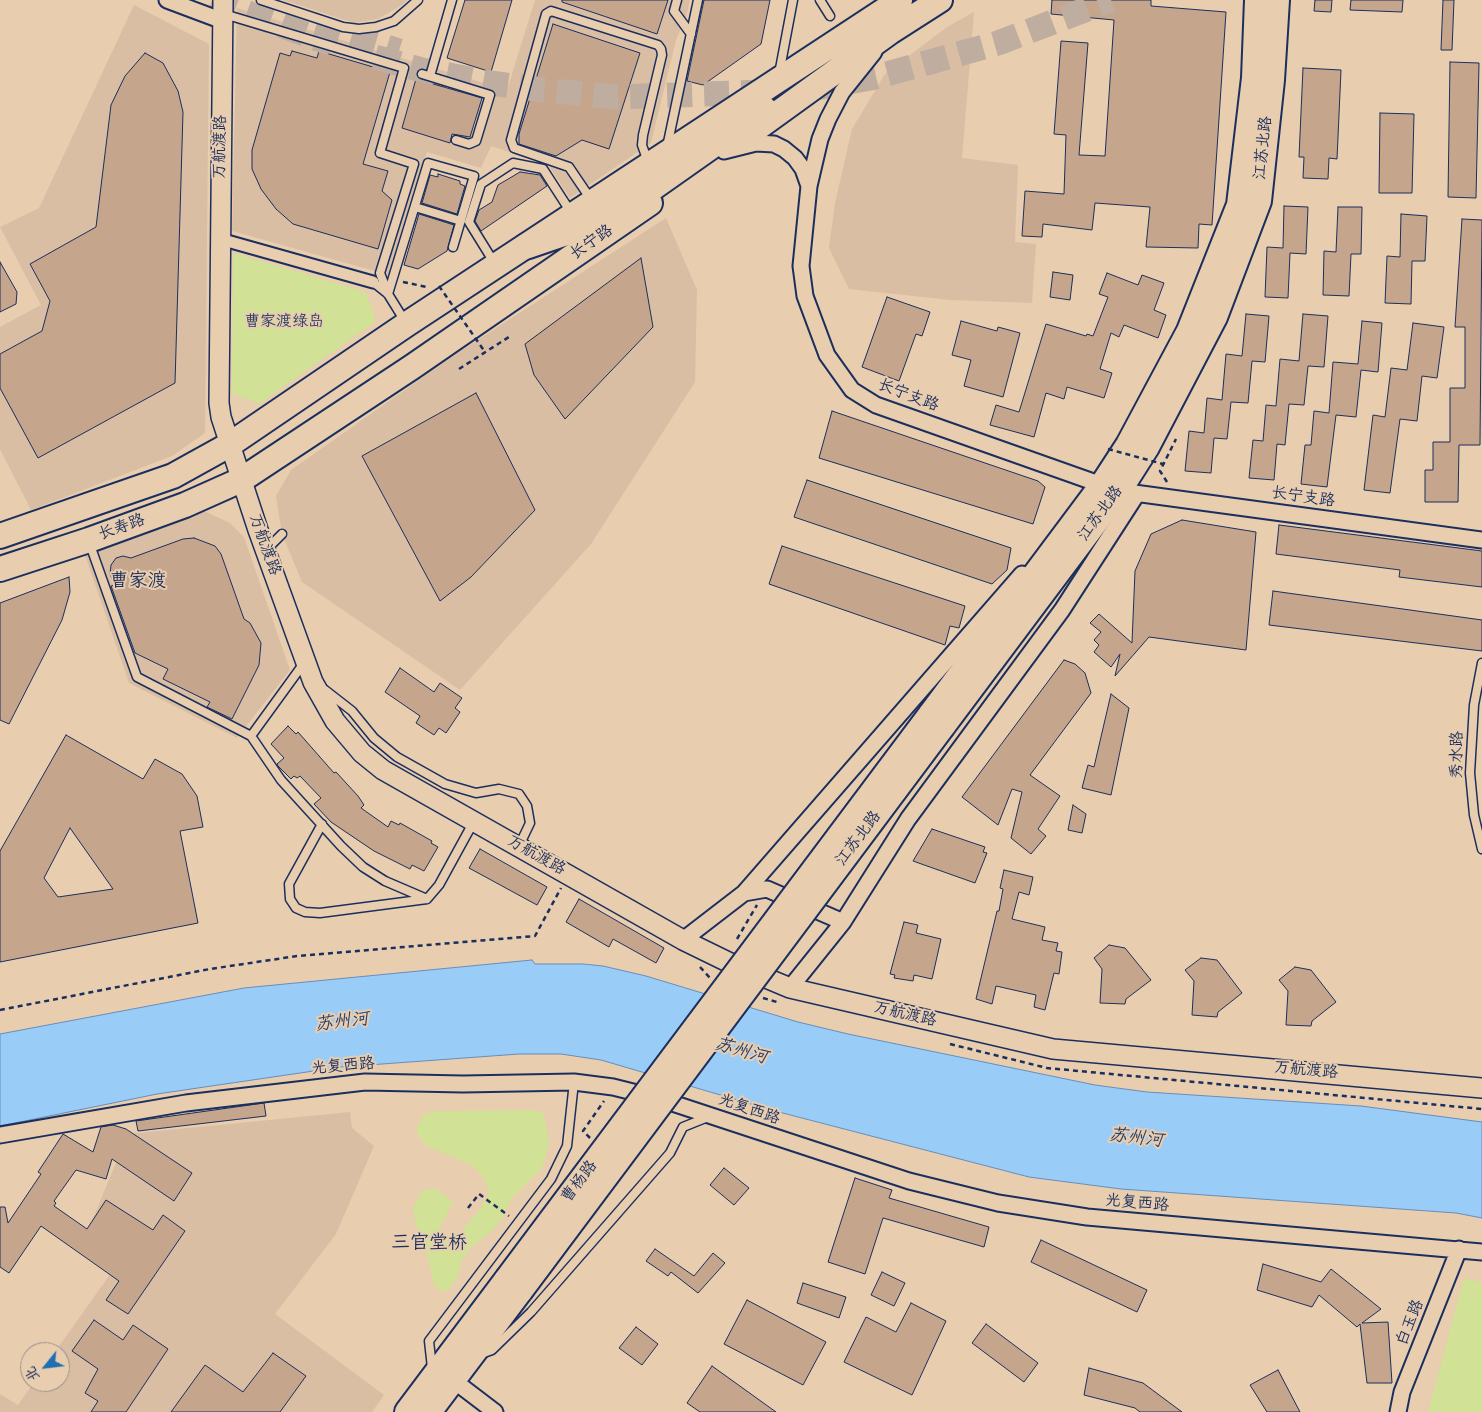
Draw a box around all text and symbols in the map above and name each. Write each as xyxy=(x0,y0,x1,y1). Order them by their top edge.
street label: 万航渡路 xyxy=(211,115,231,179)
street label: 江苏北路 xyxy=(1251,115,1277,181)
street label: 长宁路 xyxy=(567,221,617,265)
park label: 曹家渡绿岛 xyxy=(244,313,324,333)
street label: 长宁支路 xyxy=(875,376,941,416)
street label: 江苏北路 xyxy=(1074,482,1128,546)
street label: 长宁支路 xyxy=(1270,484,1336,512)
street label: 长寿路 xyxy=(96,511,148,545)
street label: 万航渡路 xyxy=(244,512,284,578)
district label: 曹家渡 xyxy=(110,571,166,593)
street label: 秀水路 xyxy=(1448,731,1468,779)
street label: 江苏北路 xyxy=(832,808,886,870)
street label: 万航渡路 xyxy=(503,832,569,880)
street label: 万航渡路 xyxy=(872,998,938,1032)
water label: 苏州河 xyxy=(314,1009,370,1037)
water label: 苏州河 xyxy=(712,1034,770,1070)
street label: 光复西路 xyxy=(310,1055,376,1079)
street label: 万航渡路 xyxy=(1273,1059,1339,1083)
street label: 光复西路 xyxy=(716,1091,782,1129)
water label: 苏州河 xyxy=(1108,1125,1164,1153)
street label: 曹杨路 xyxy=(558,1157,602,1207)
street label: 光复西路 xyxy=(1104,1192,1170,1216)
district label: 三官堂桥 xyxy=(391,1233,467,1255)
street label: 白玉路 xyxy=(1393,1297,1429,1349)
north arrow xyxy=(20,1342,70,1392)
text: 北 xyxy=(21,1363,45,1385)

